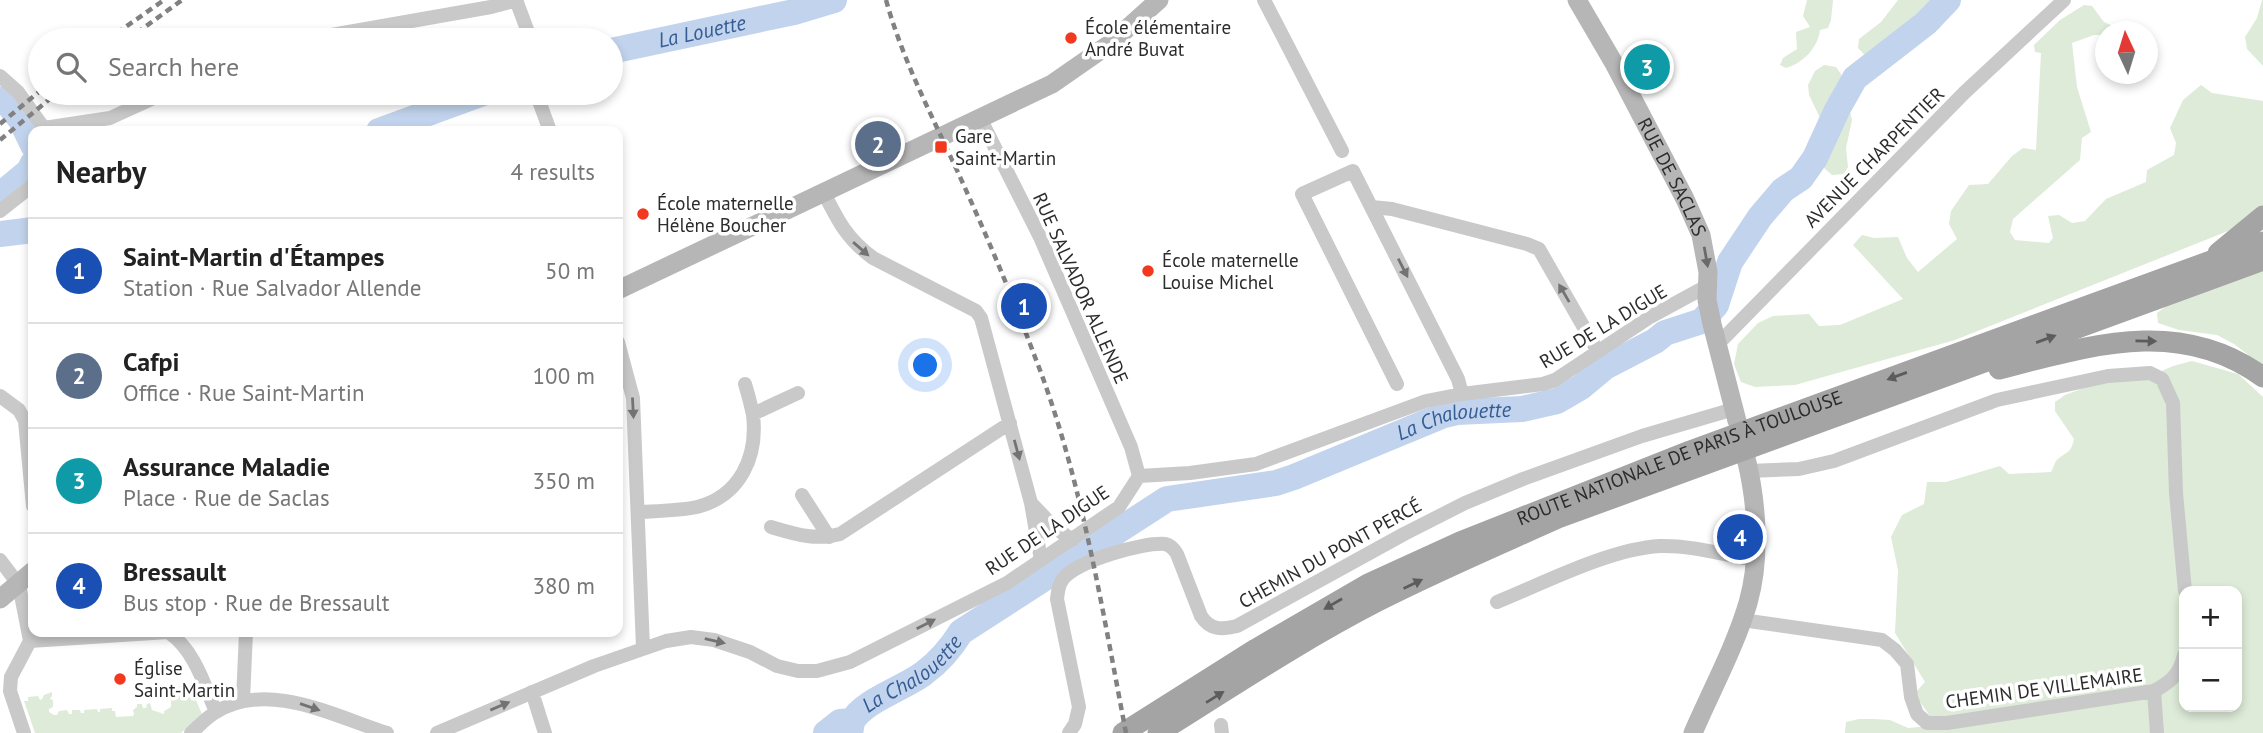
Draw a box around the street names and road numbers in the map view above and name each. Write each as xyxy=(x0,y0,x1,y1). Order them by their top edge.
street label: AVENUE CHARPENTIER xyxy=(1799,82,1949,232)
street label: RUE DE SACLAS xyxy=(1633,114,1712,240)
street label: RUE SALVADOR ALLENDE xyxy=(1028,189,1134,387)
street label: RUE DE LA DIGUE xyxy=(1535,279,1671,373)
street label: ROUTE NATIONALE DE PARIS À TOULOUSE xyxy=(1513,385,1845,530)
street label: RUE DE LA DIGUE xyxy=(981,480,1113,580)
street label: CHEMIN DU PONT PERCÉ xyxy=(1234,493,1426,613)
street label: CHEMIN DE VILLEMAIRE xyxy=(1944,662,2144,714)

